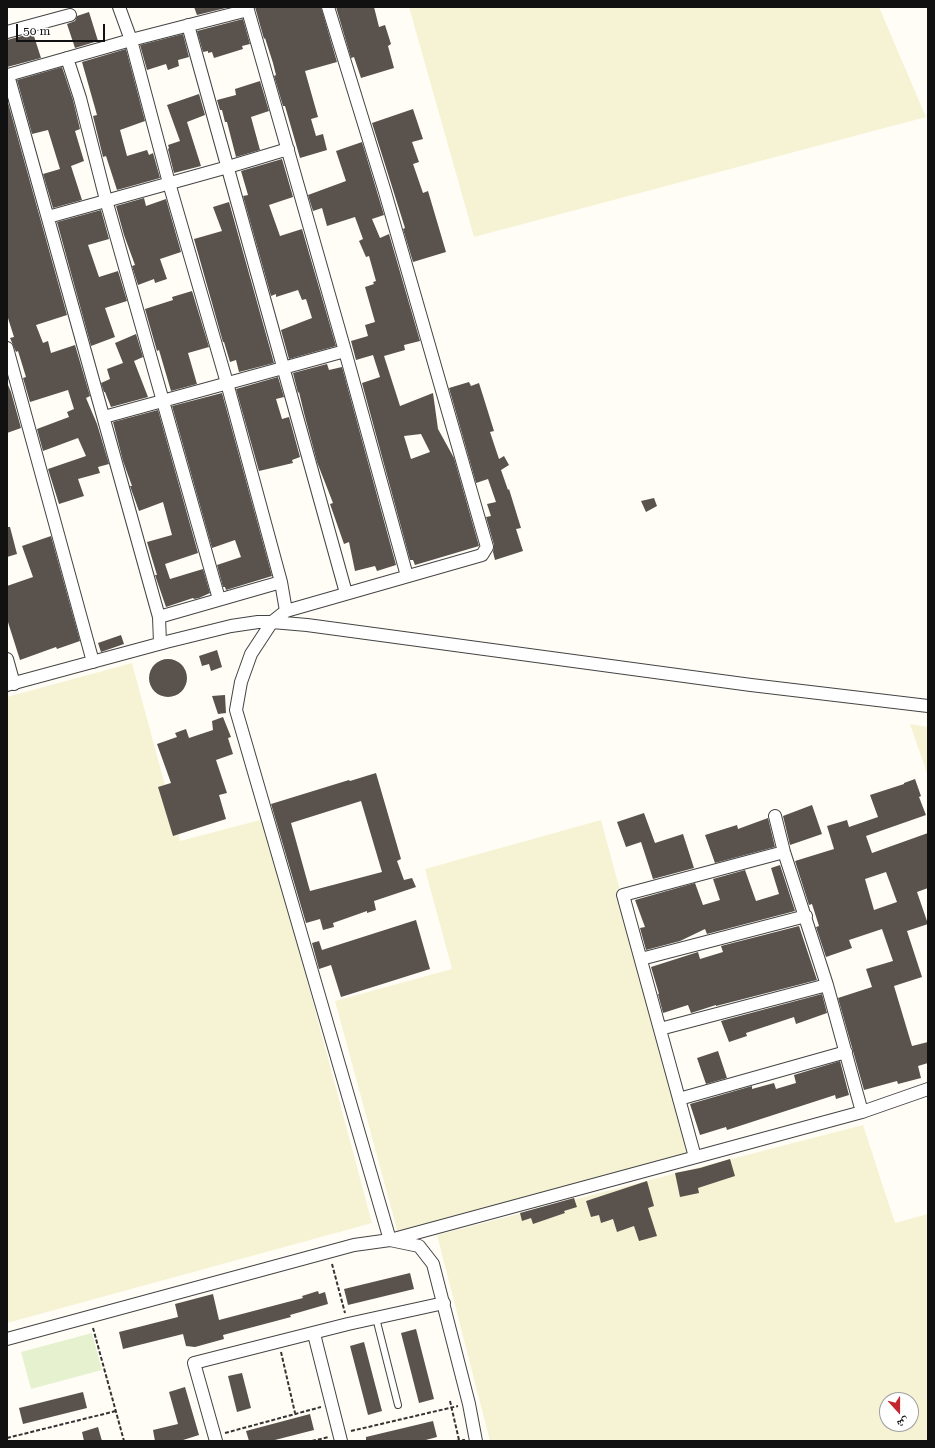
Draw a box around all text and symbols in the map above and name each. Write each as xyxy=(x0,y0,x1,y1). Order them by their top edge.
scale bar xyxy=(18,16,107,42)
text: 50 m xyxy=(23,24,50,38)
north arrow xyxy=(879,1392,919,1432)
text: ش xyxy=(895,1415,911,1431)

